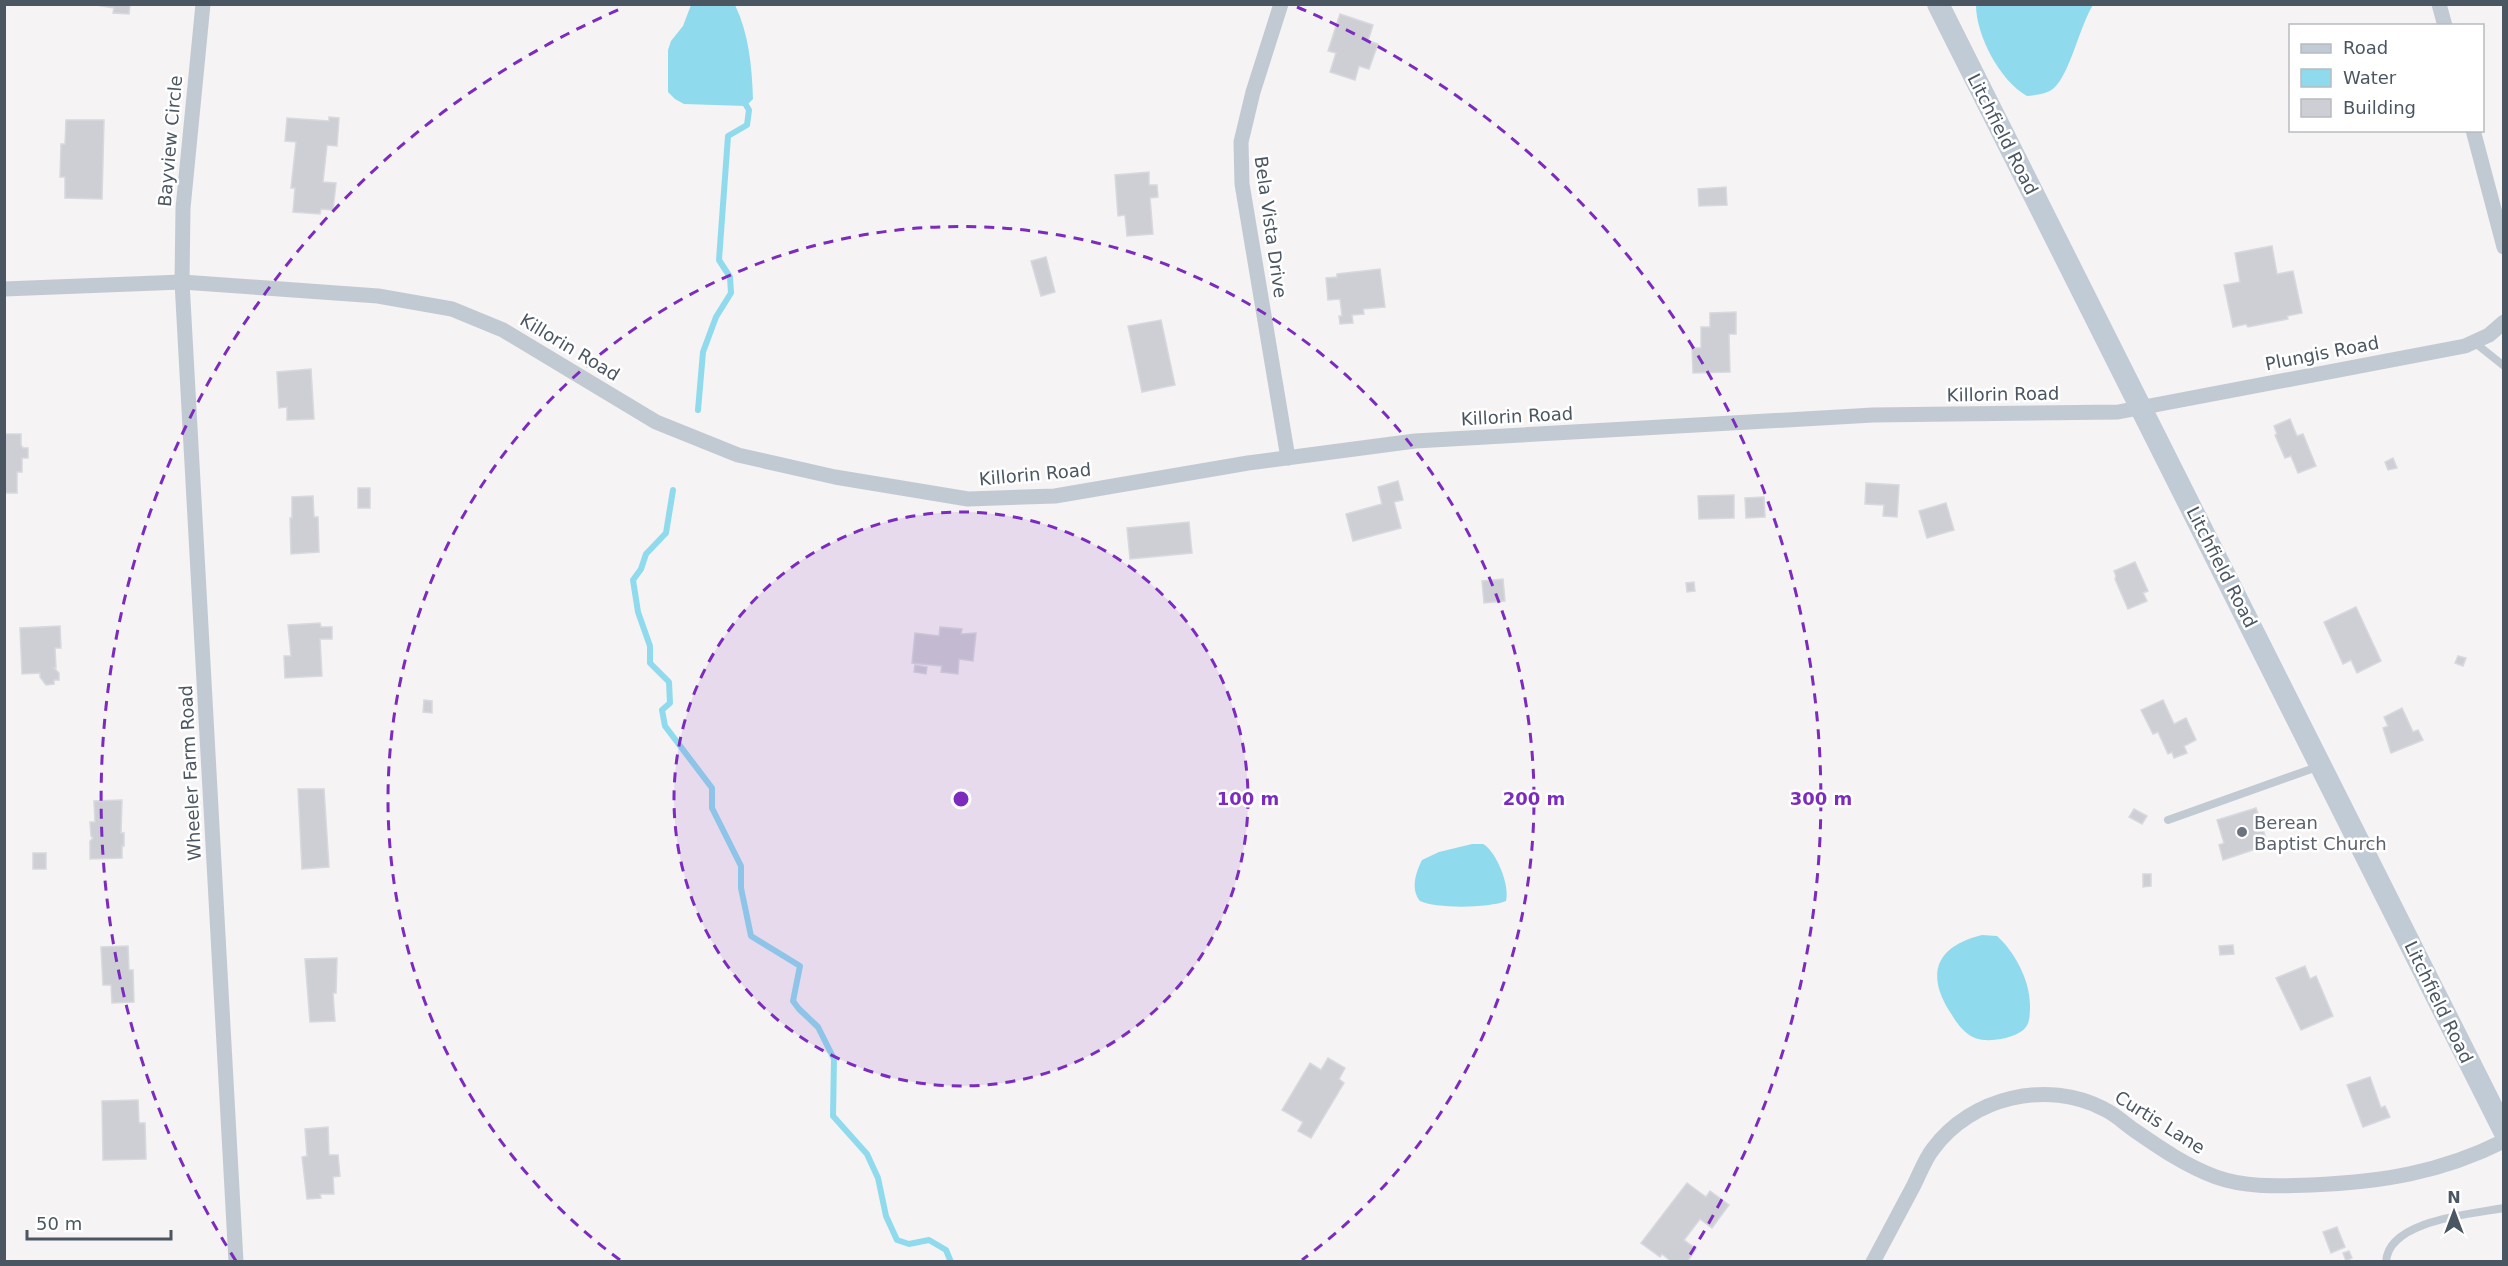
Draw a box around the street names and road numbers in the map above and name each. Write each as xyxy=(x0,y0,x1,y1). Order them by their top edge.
street label: Litchfield Road xyxy=(1963,70,2043,198)
street label: Bayview Circle xyxy=(154,74,186,208)
street label: Bela Vista Drive xyxy=(1251,155,1291,299)
street label: Killorin Road xyxy=(516,309,624,385)
street label: Plungis Road xyxy=(2263,332,2381,374)
street label: Killorin Road xyxy=(1947,383,2059,405)
street label: Killorin Road xyxy=(1460,403,1574,429)
street label: Killorin Road xyxy=(978,459,1092,489)
street label: Litchfield Road xyxy=(2182,503,2262,631)
street label: Wheeler Farm Road xyxy=(175,685,205,861)
street label: Litchfield Road xyxy=(2400,938,2478,1066)
street label: Curtis Lane xyxy=(2111,1086,2209,1158)

